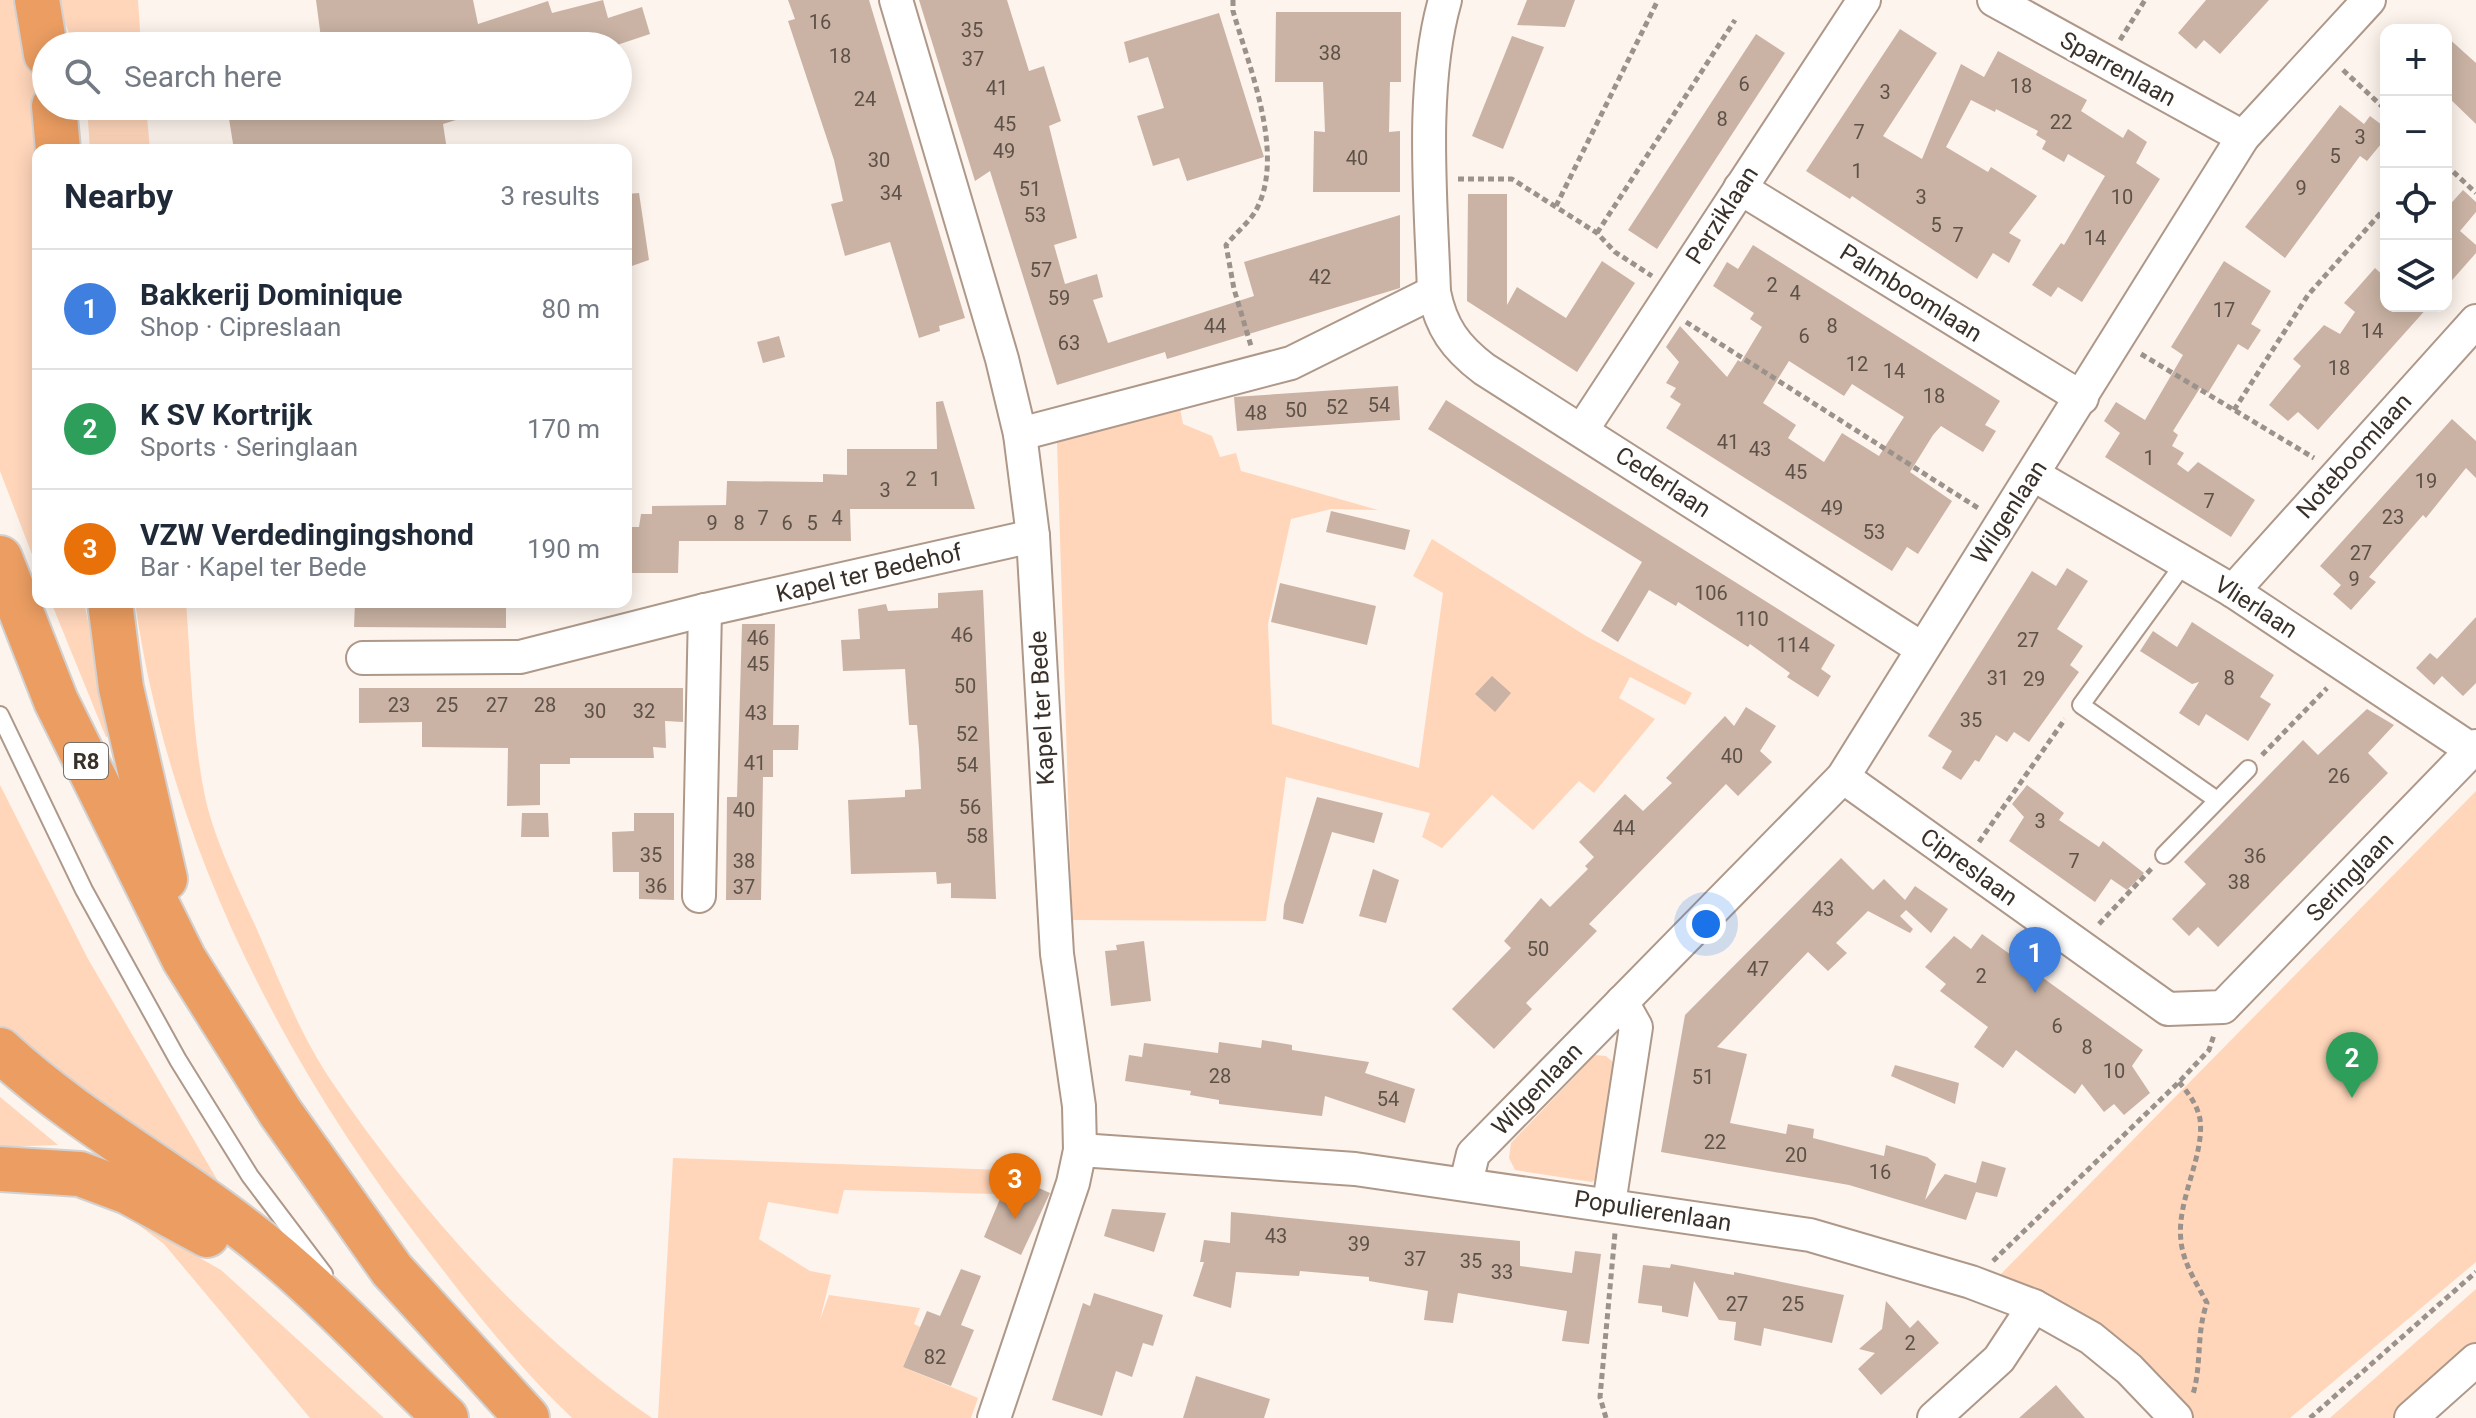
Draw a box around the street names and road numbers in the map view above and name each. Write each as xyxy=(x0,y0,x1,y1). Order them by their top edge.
street label: Sparrenlaan xyxy=(2055,26,2181,112)
street label: Perziklaan xyxy=(1680,161,1764,269)
street label: Palmboomlaan xyxy=(1835,238,1987,348)
street label: Noteboomlaan xyxy=(2291,388,2417,524)
street label: Cederlaan xyxy=(1610,441,1716,523)
street label: Wilgenlaan xyxy=(1965,455,2053,569)
street label: Kapel ter Bedehof xyxy=(773,538,965,608)
street label: Vlierlaan xyxy=(2209,570,2303,644)
street label: Kapel ter Bede xyxy=(1024,630,1060,786)
road number: R8 xyxy=(64,743,108,779)
street label: Cipreslaan xyxy=(1915,822,2023,912)
street label: Seringlaan xyxy=(2301,827,2399,927)
street label: Wilgenlaan xyxy=(1486,1037,1588,1141)
street label: Populierenlaan xyxy=(1572,1185,1734,1237)

